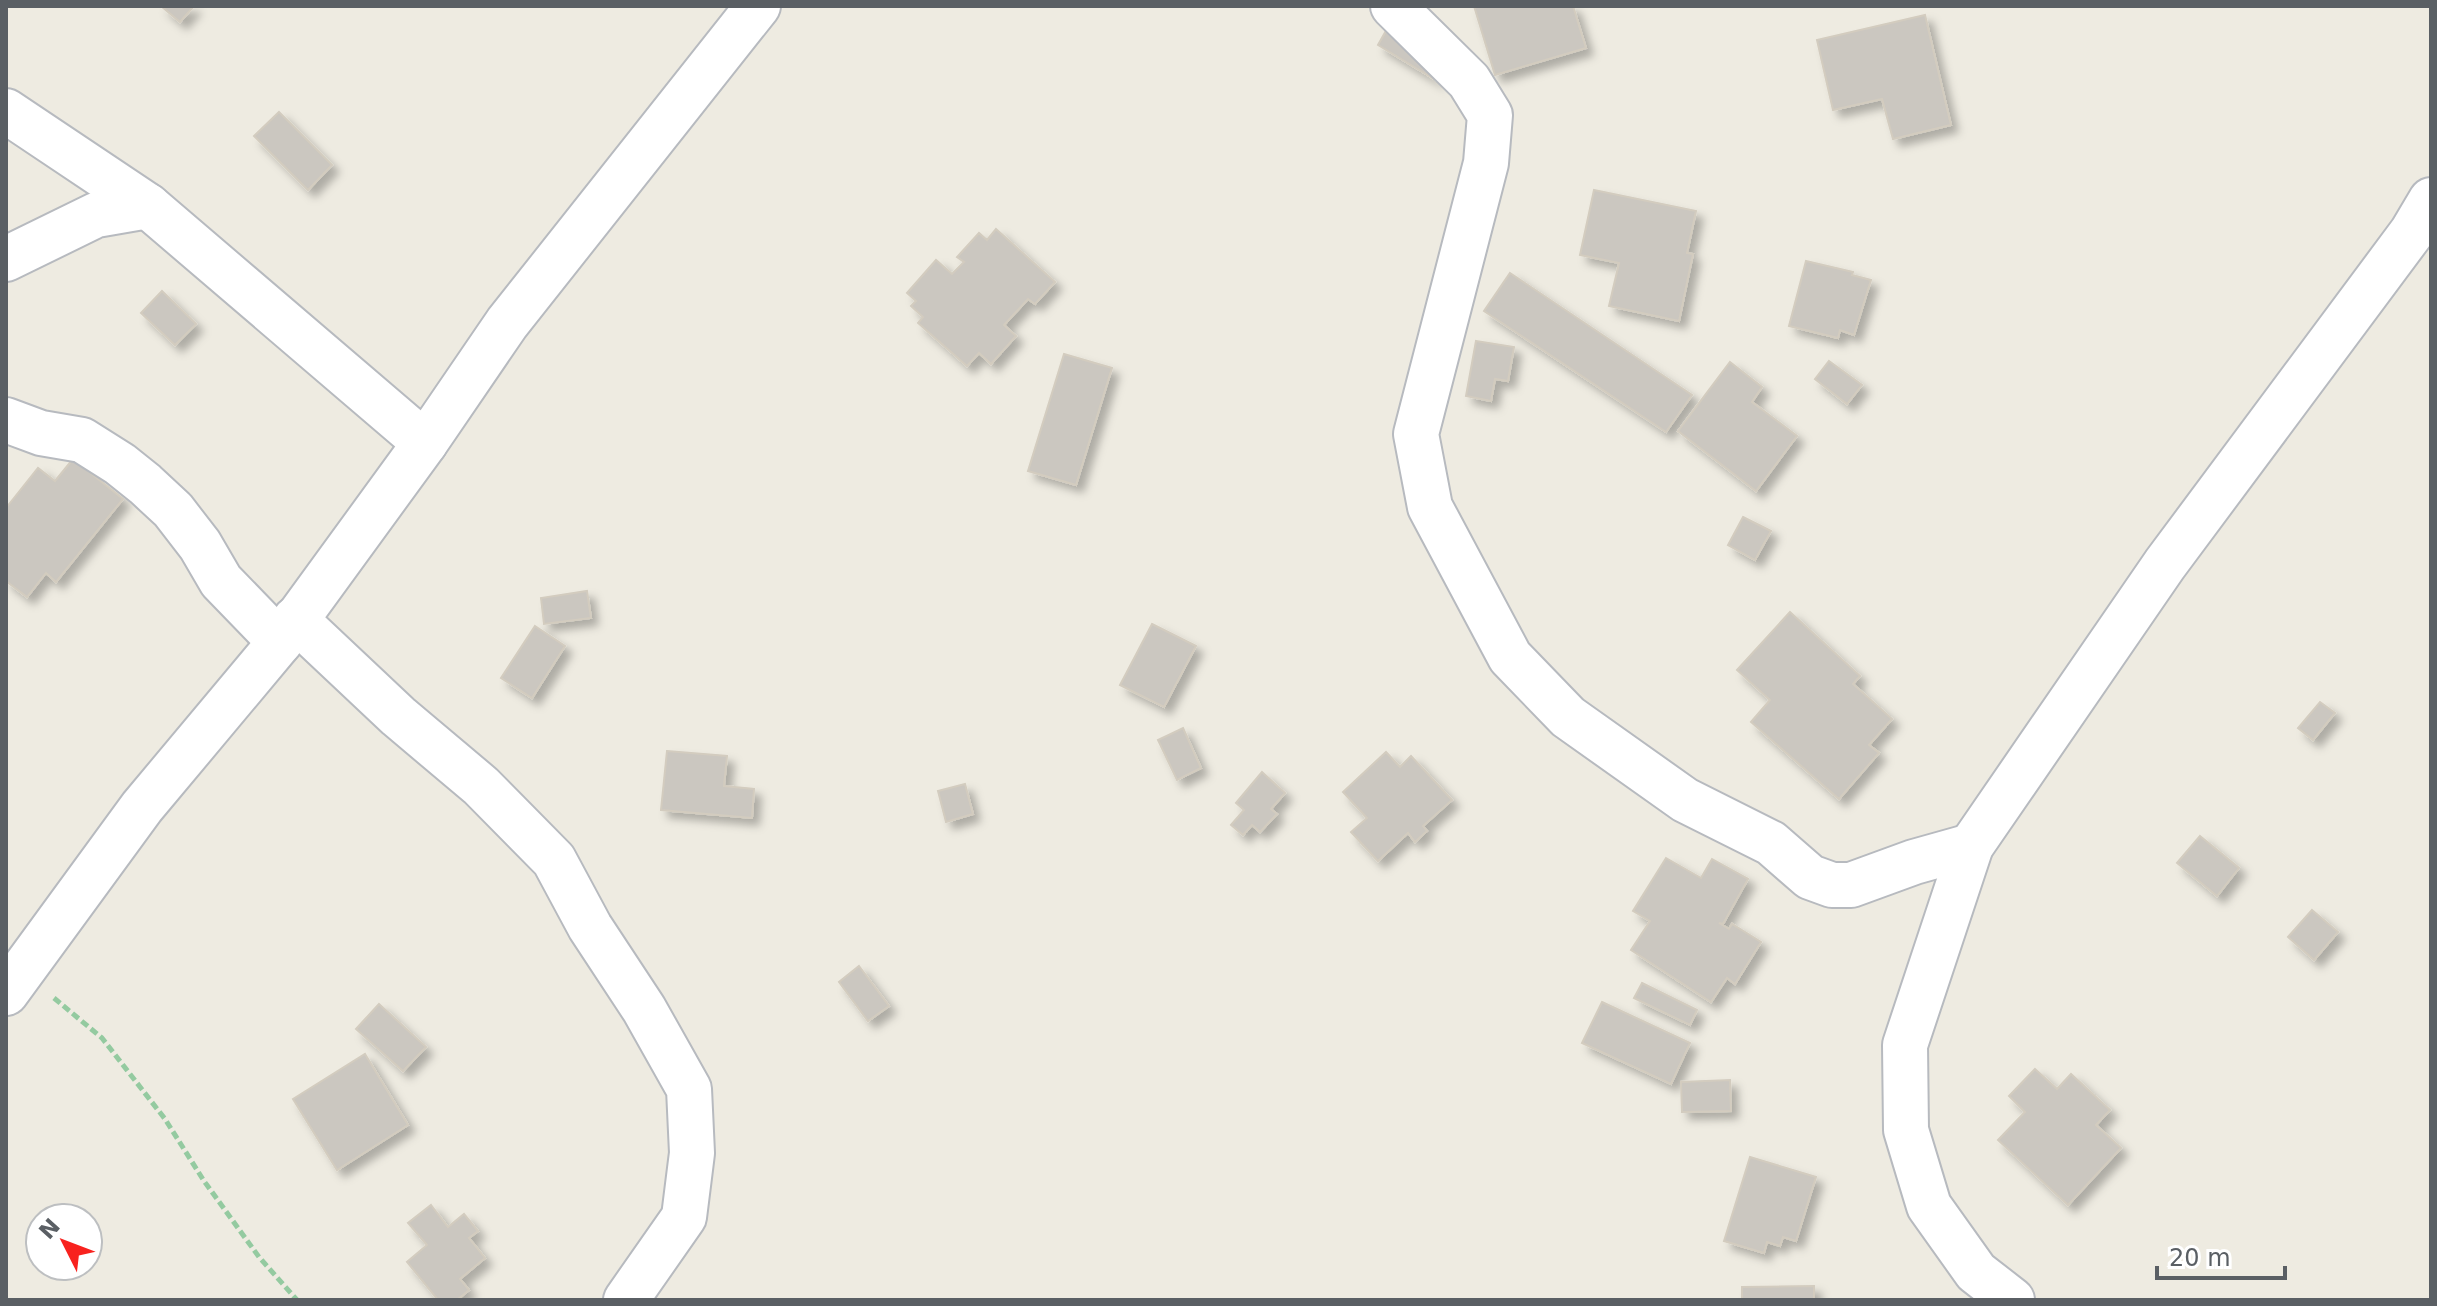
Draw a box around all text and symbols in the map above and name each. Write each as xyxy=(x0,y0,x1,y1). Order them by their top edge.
north arrow xyxy=(24,1202,104,1282)
text: N xyxy=(34,1214,65,1244)
scale bar xyxy=(2157,1230,2285,1280)
text: 20 m xyxy=(2169,1244,2231,1272)

